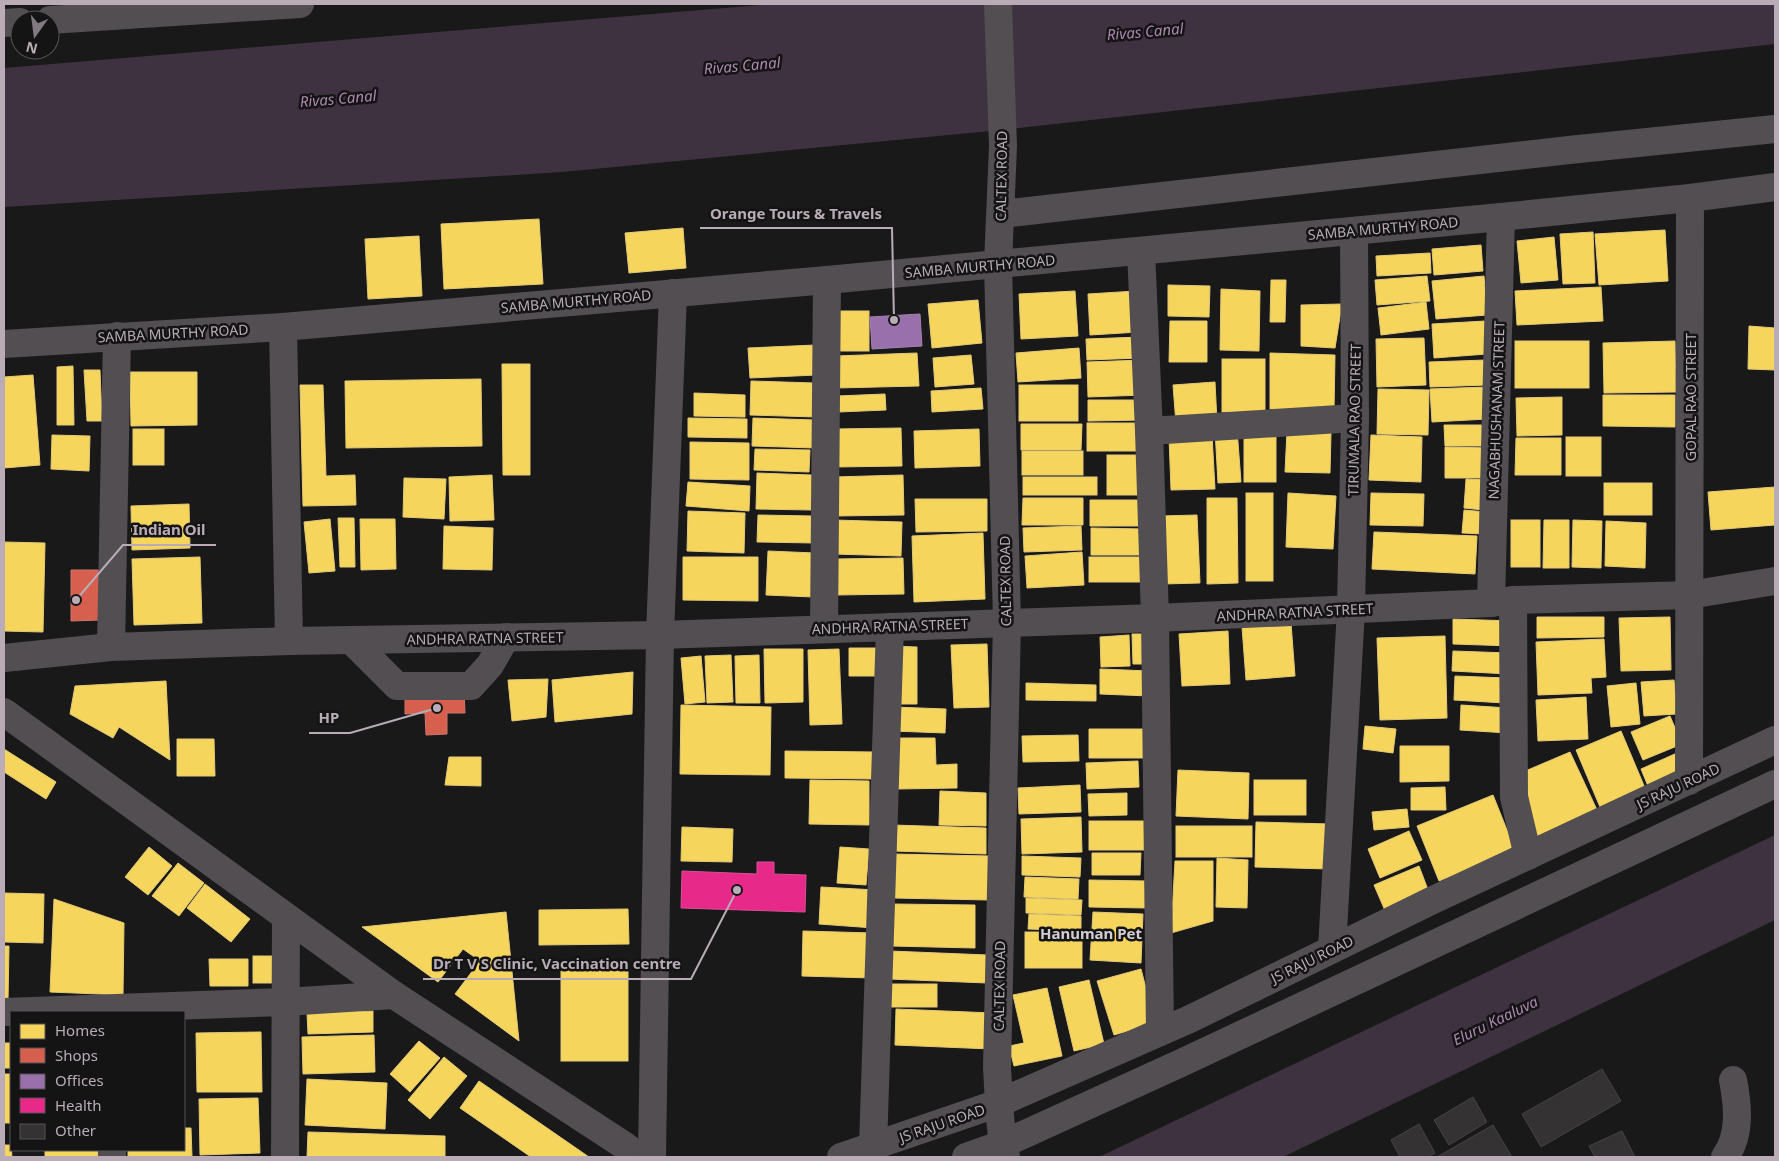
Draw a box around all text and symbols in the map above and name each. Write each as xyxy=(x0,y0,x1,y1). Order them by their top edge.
north arrow xyxy=(10,10,60,60)
water label: Rivas Canal xyxy=(1106,18,1185,44)
text: N xyxy=(24,38,40,59)
water label: Rivas Canal xyxy=(703,52,782,78)
water label: Rivas Canal xyxy=(299,85,378,111)
street label: CALTEX ROAD xyxy=(991,130,1011,222)
callout: Orange Tours & Travels xyxy=(700,198,892,228)
text: Orange Tours & Travels xyxy=(710,203,882,223)
street label: SAMBA MURTHY ROAD xyxy=(1307,212,1459,244)
street label: SAMBA MURTHY ROAD xyxy=(904,250,1056,282)
street label: SAMBA MURTHY ROAD xyxy=(500,285,652,317)
street label: SAMBA MURTHY ROAD xyxy=(97,320,249,346)
street label: NAGABHUSHANAM STREET xyxy=(1483,320,1509,500)
street label: GOPAL RAO STREET xyxy=(1681,333,1700,461)
street label: TIRUMALA RAO STREET xyxy=(1343,343,1365,496)
callout: Indian Oil xyxy=(123,515,216,545)
text: Indian Oil xyxy=(132,519,206,539)
street label: CALTEX ROAD xyxy=(995,535,1015,627)
street label: ANDHRA RATNA STREET xyxy=(1216,598,1374,626)
street label: ANDHRA RATNA STREET xyxy=(811,614,969,638)
street label: ANDHRA RATNA STREET xyxy=(407,627,564,649)
callout: HP xyxy=(309,703,350,733)
text: HP xyxy=(319,707,339,727)
street label: JS RAJU ROAD xyxy=(1632,758,1723,814)
district label: Hanuman Pet xyxy=(1040,923,1142,943)
street label: JS RAJU ROAD xyxy=(1266,931,1356,988)
street label: CALTEX ROAD xyxy=(989,940,1009,1032)
callout: Dr T V S Clinic, Vaccination centre xyxy=(423,949,691,979)
text: Dr T V S Clinic, Vaccination centre xyxy=(433,953,681,973)
water label: Eluru Kaaluva xyxy=(1449,991,1541,1049)
legend xyxy=(10,1011,185,1151)
text: Homes xyxy=(55,1020,105,1040)
text: Shops xyxy=(55,1045,98,1065)
text: Offices xyxy=(55,1070,104,1090)
text: Health xyxy=(55,1095,102,1115)
street label: JS RAJU ROAD xyxy=(895,1099,988,1147)
text: Other xyxy=(55,1120,96,1140)

